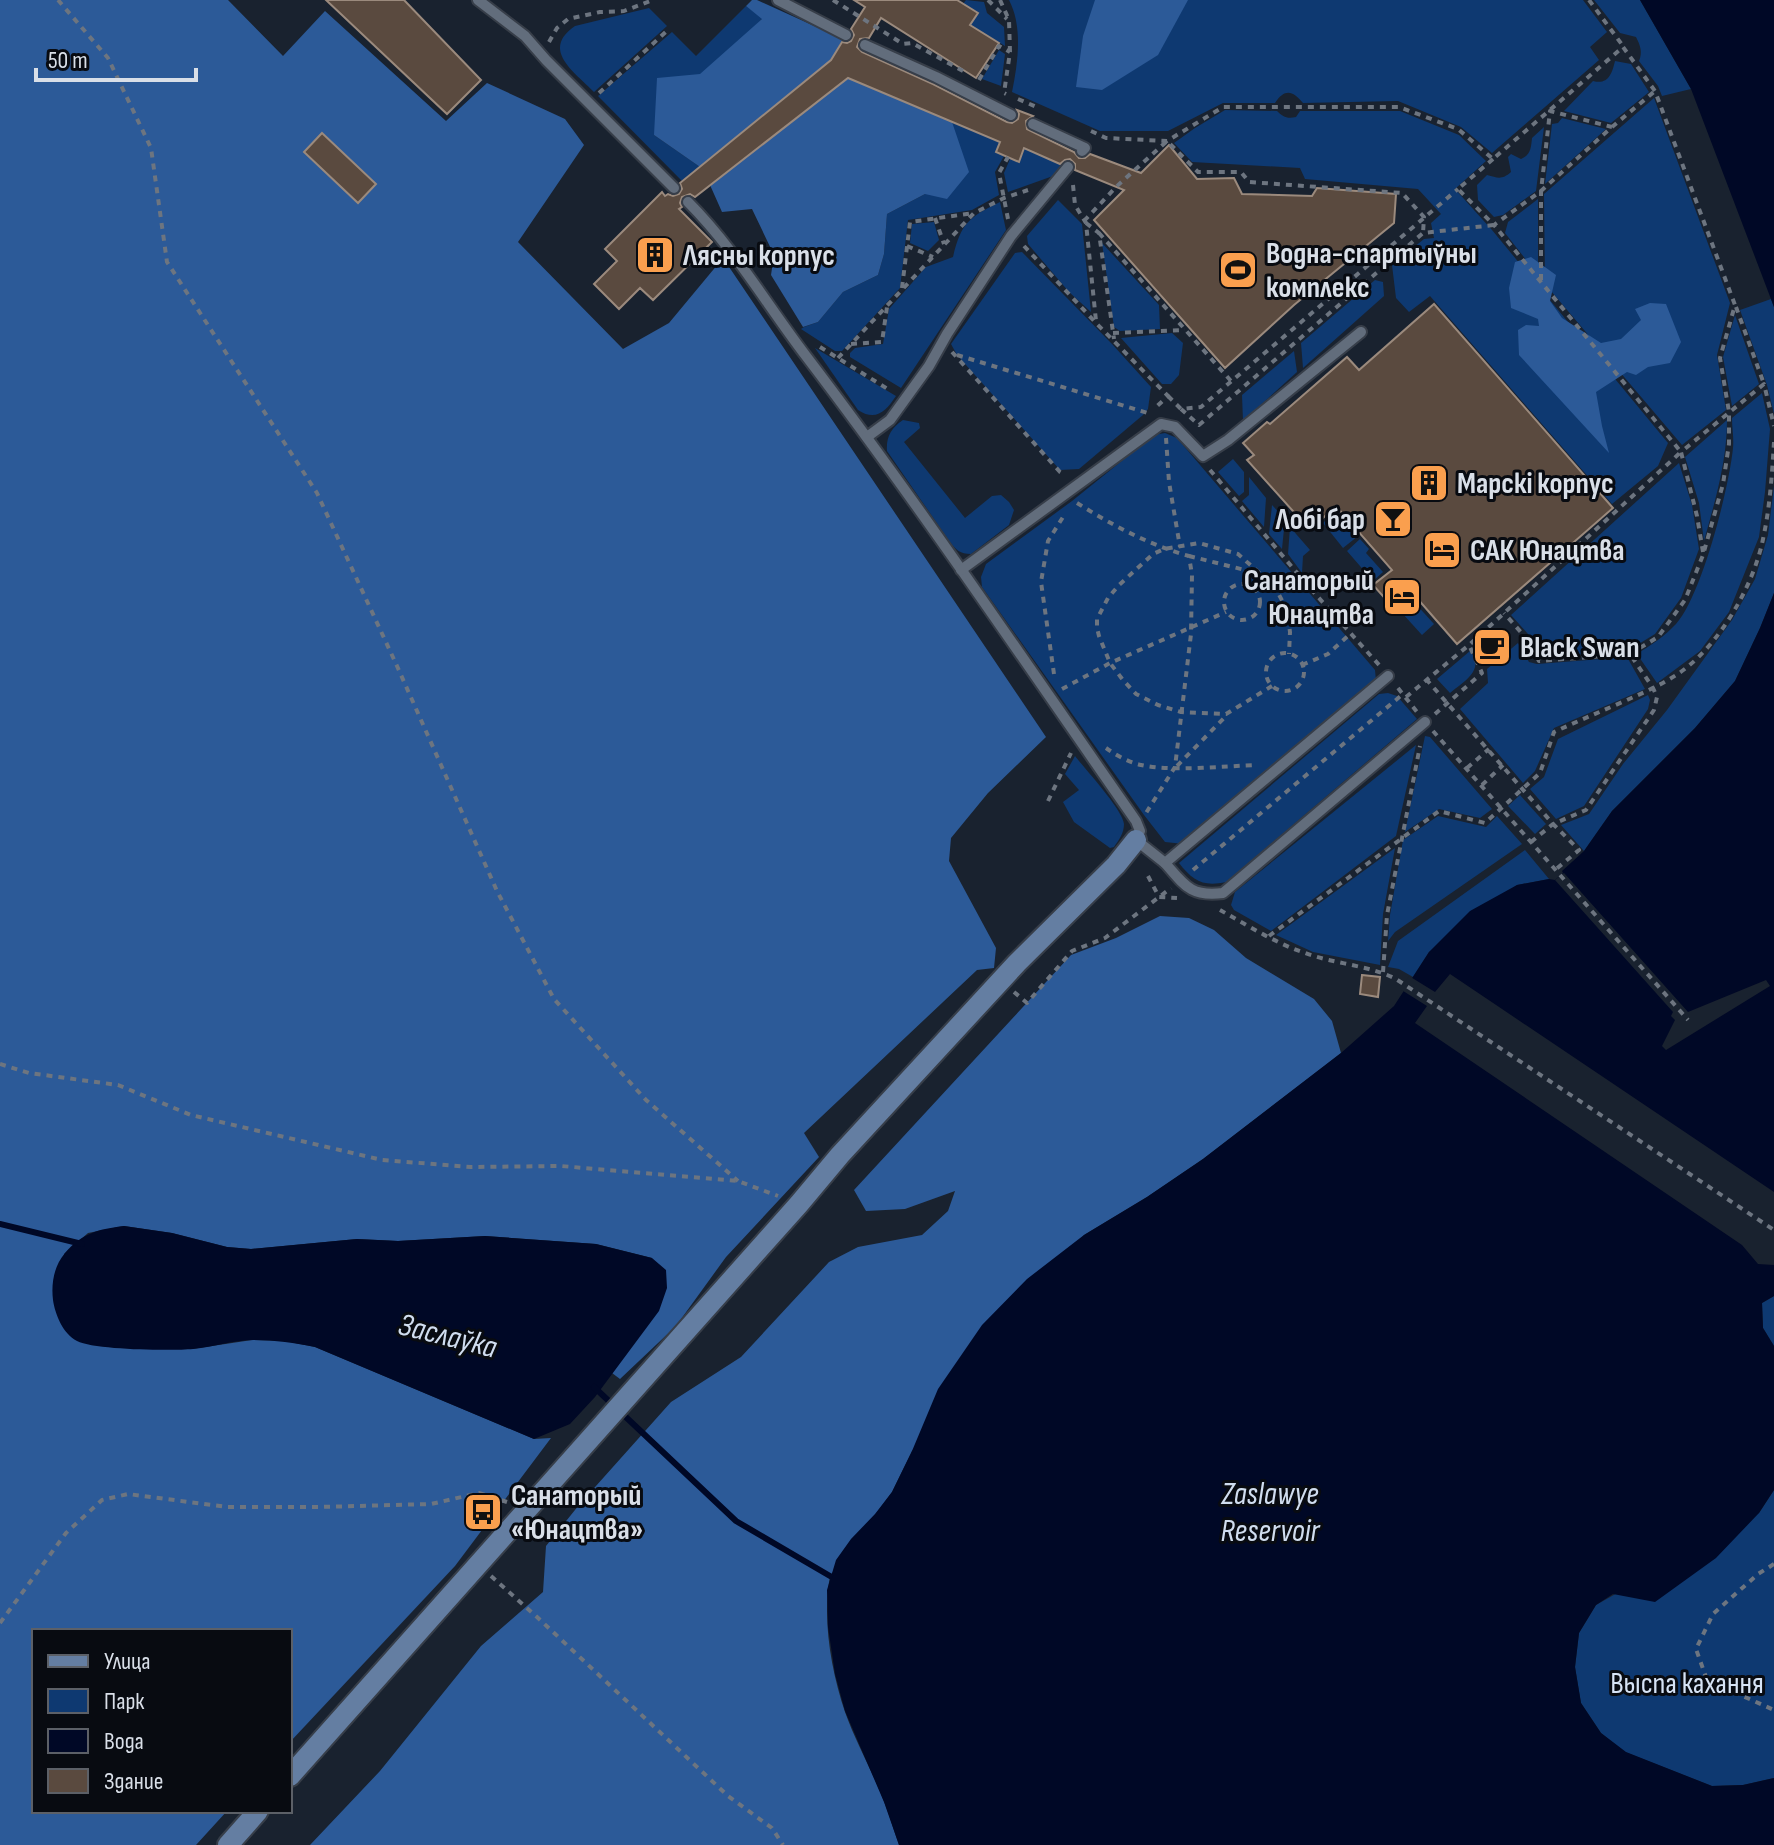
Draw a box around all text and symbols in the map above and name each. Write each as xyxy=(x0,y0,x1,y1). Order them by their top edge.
scale bar xyxy=(36,32,196,82)
text: 50 m xyxy=(48,46,88,75)
building icon: Лясны корпус xyxy=(634,234,676,276)
place label: Водна-спартыўны комплекс xyxy=(1266,236,1477,306)
place label: Лясны корпус xyxy=(682,238,835,274)
sports icon: Водна-спартыўны комплекс xyxy=(1217,249,1259,291)
building icon: Марскі корпус xyxy=(1408,462,1450,504)
place label: Марскі корпус xyxy=(1457,466,1614,502)
bar icon: Лобі бар xyxy=(1372,498,1414,540)
place label: Лобі бар xyxy=(1274,502,1365,538)
hotel icon: САК Юнацтва xyxy=(1421,529,1463,571)
place label: САК Юнацтва xyxy=(1470,533,1625,569)
place label: Санаторый Юнацтва xyxy=(1244,563,1374,633)
hotel icon: Санаторый Юнацтва xyxy=(1381,576,1423,618)
cafe icon: Black Swan xyxy=(1471,626,1513,668)
place label: Black Swan xyxy=(1520,630,1639,666)
water label: Заслаўка xyxy=(394,1305,501,1367)
water label: Zaslawye Reservoir xyxy=(1220,1475,1321,1551)
place label: Санаторый «Юнацтва» xyxy=(511,1478,643,1548)
bus stop icon: Санаторый «Юнацтва» xyxy=(462,1491,504,1533)
legend xyxy=(32,1629,292,1813)
text: Улица xyxy=(104,1647,150,1676)
park label: Выспа кахання xyxy=(1610,1666,1764,1702)
text: Парк xyxy=(104,1687,145,1716)
text: Вода xyxy=(104,1727,144,1756)
text: Здание xyxy=(104,1767,163,1796)

